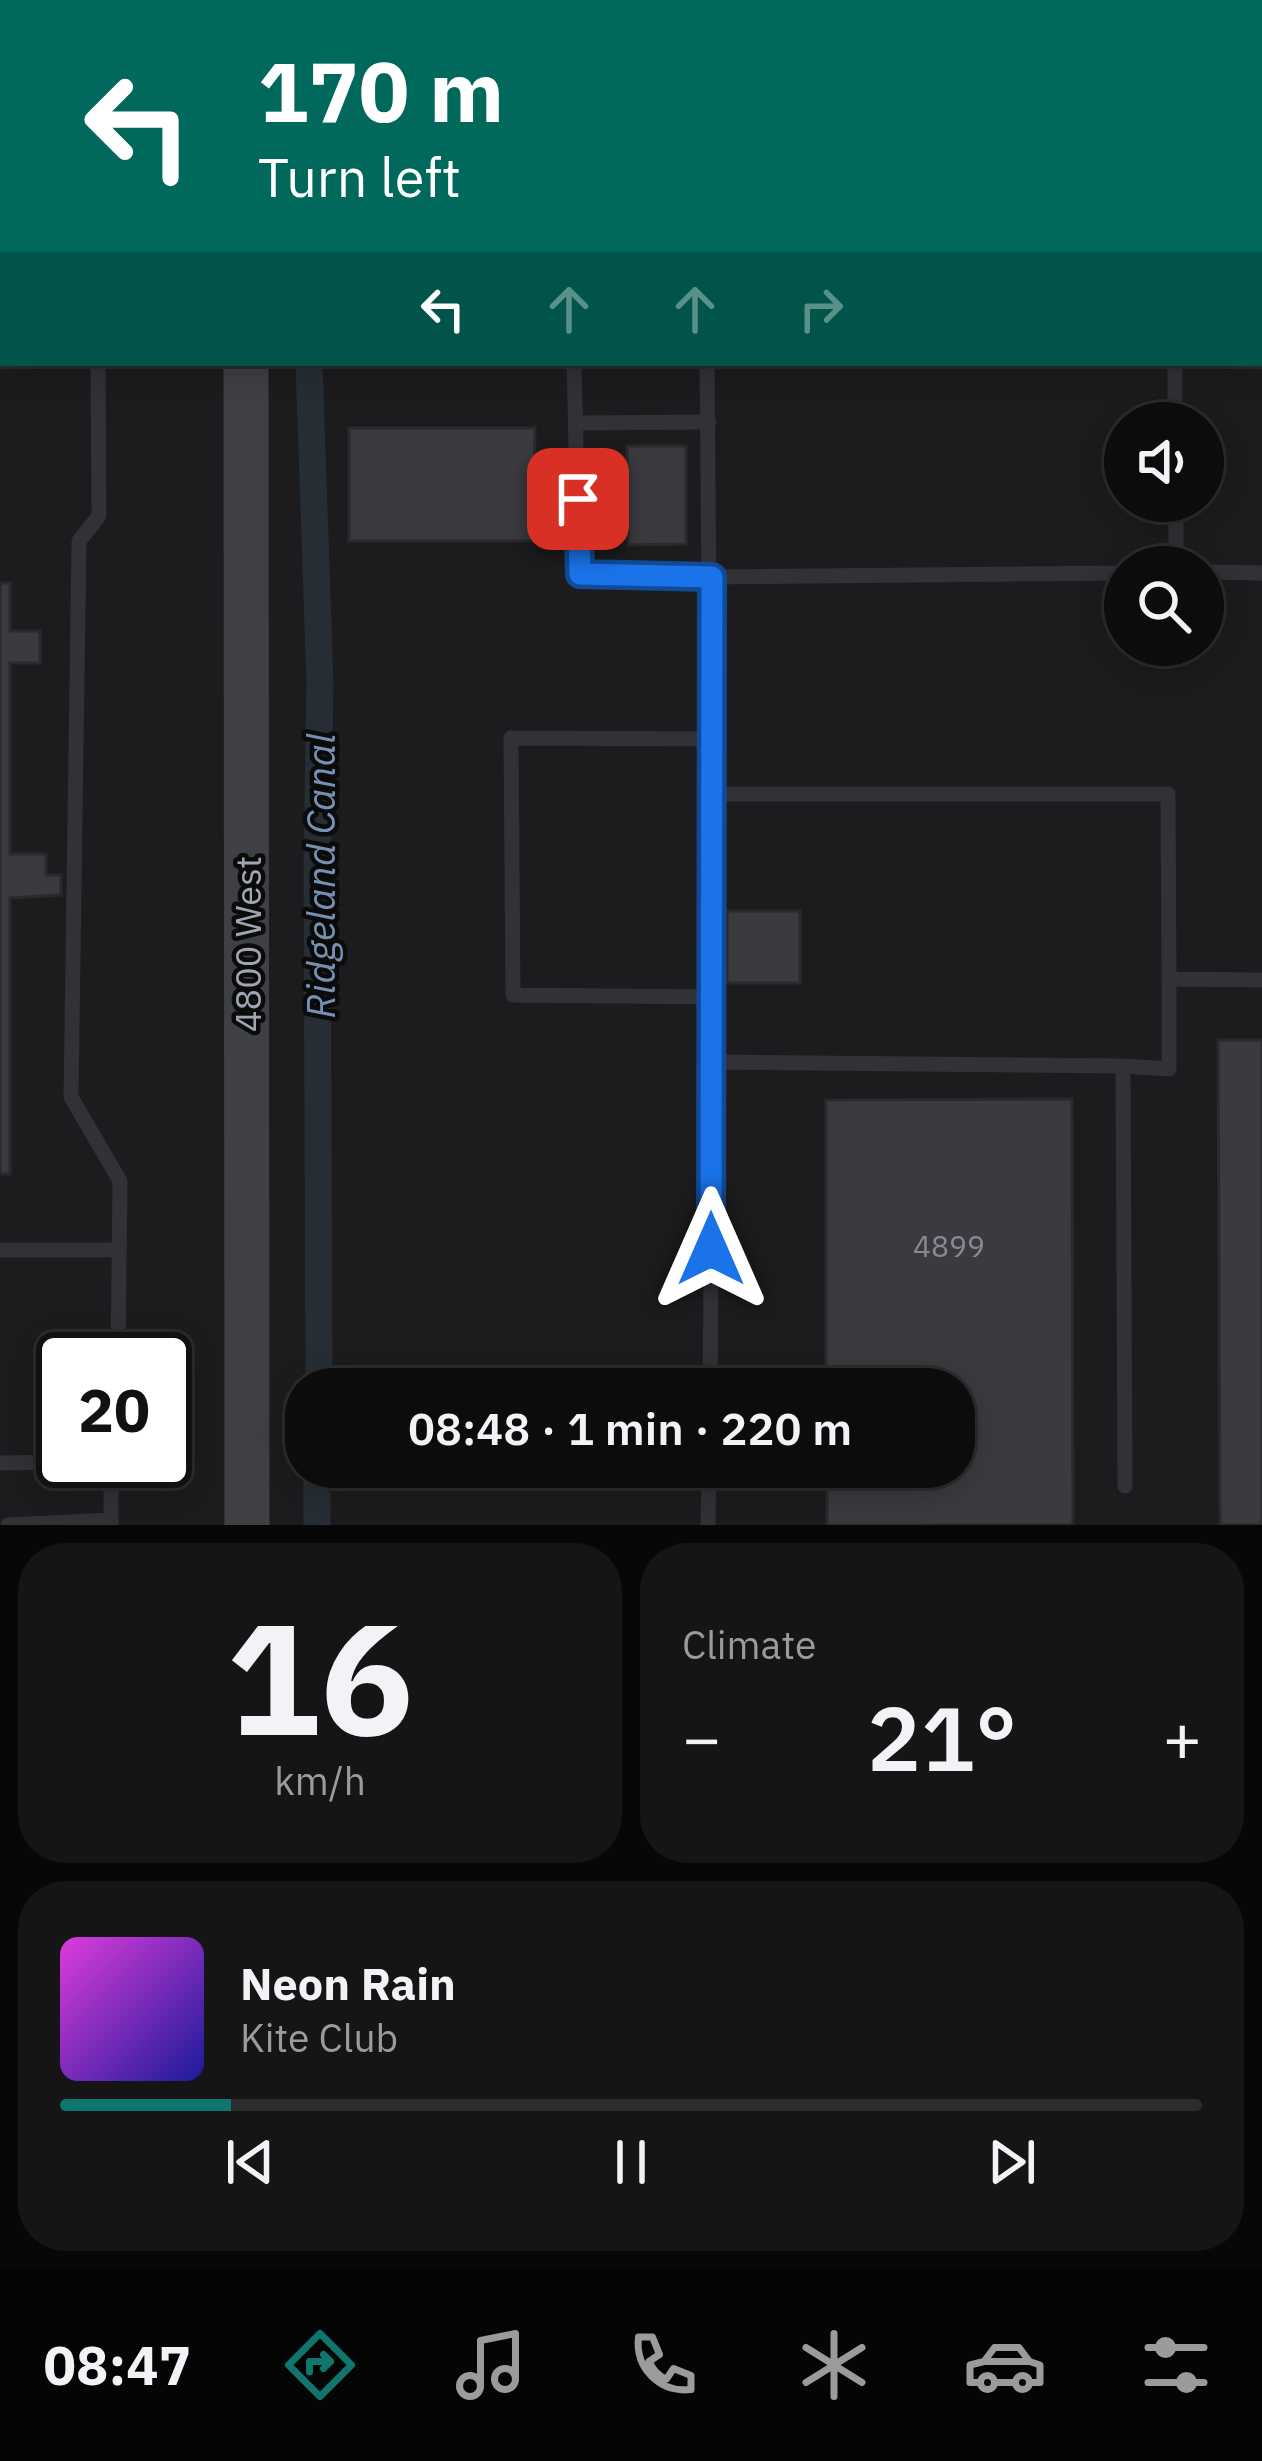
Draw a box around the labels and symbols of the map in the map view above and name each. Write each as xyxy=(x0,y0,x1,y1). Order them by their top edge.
pin xyxy=(527,448,629,550)
water label: Ridgeland Canal xyxy=(295,733,346,1019)
street label: 4800 West xyxy=(224,856,271,1032)
position arrow xyxy=(648,1186,774,1312)
house number: 4899 xyxy=(913,1226,985,1265)
speed limit sign: 20 xyxy=(36,1332,192,1488)

